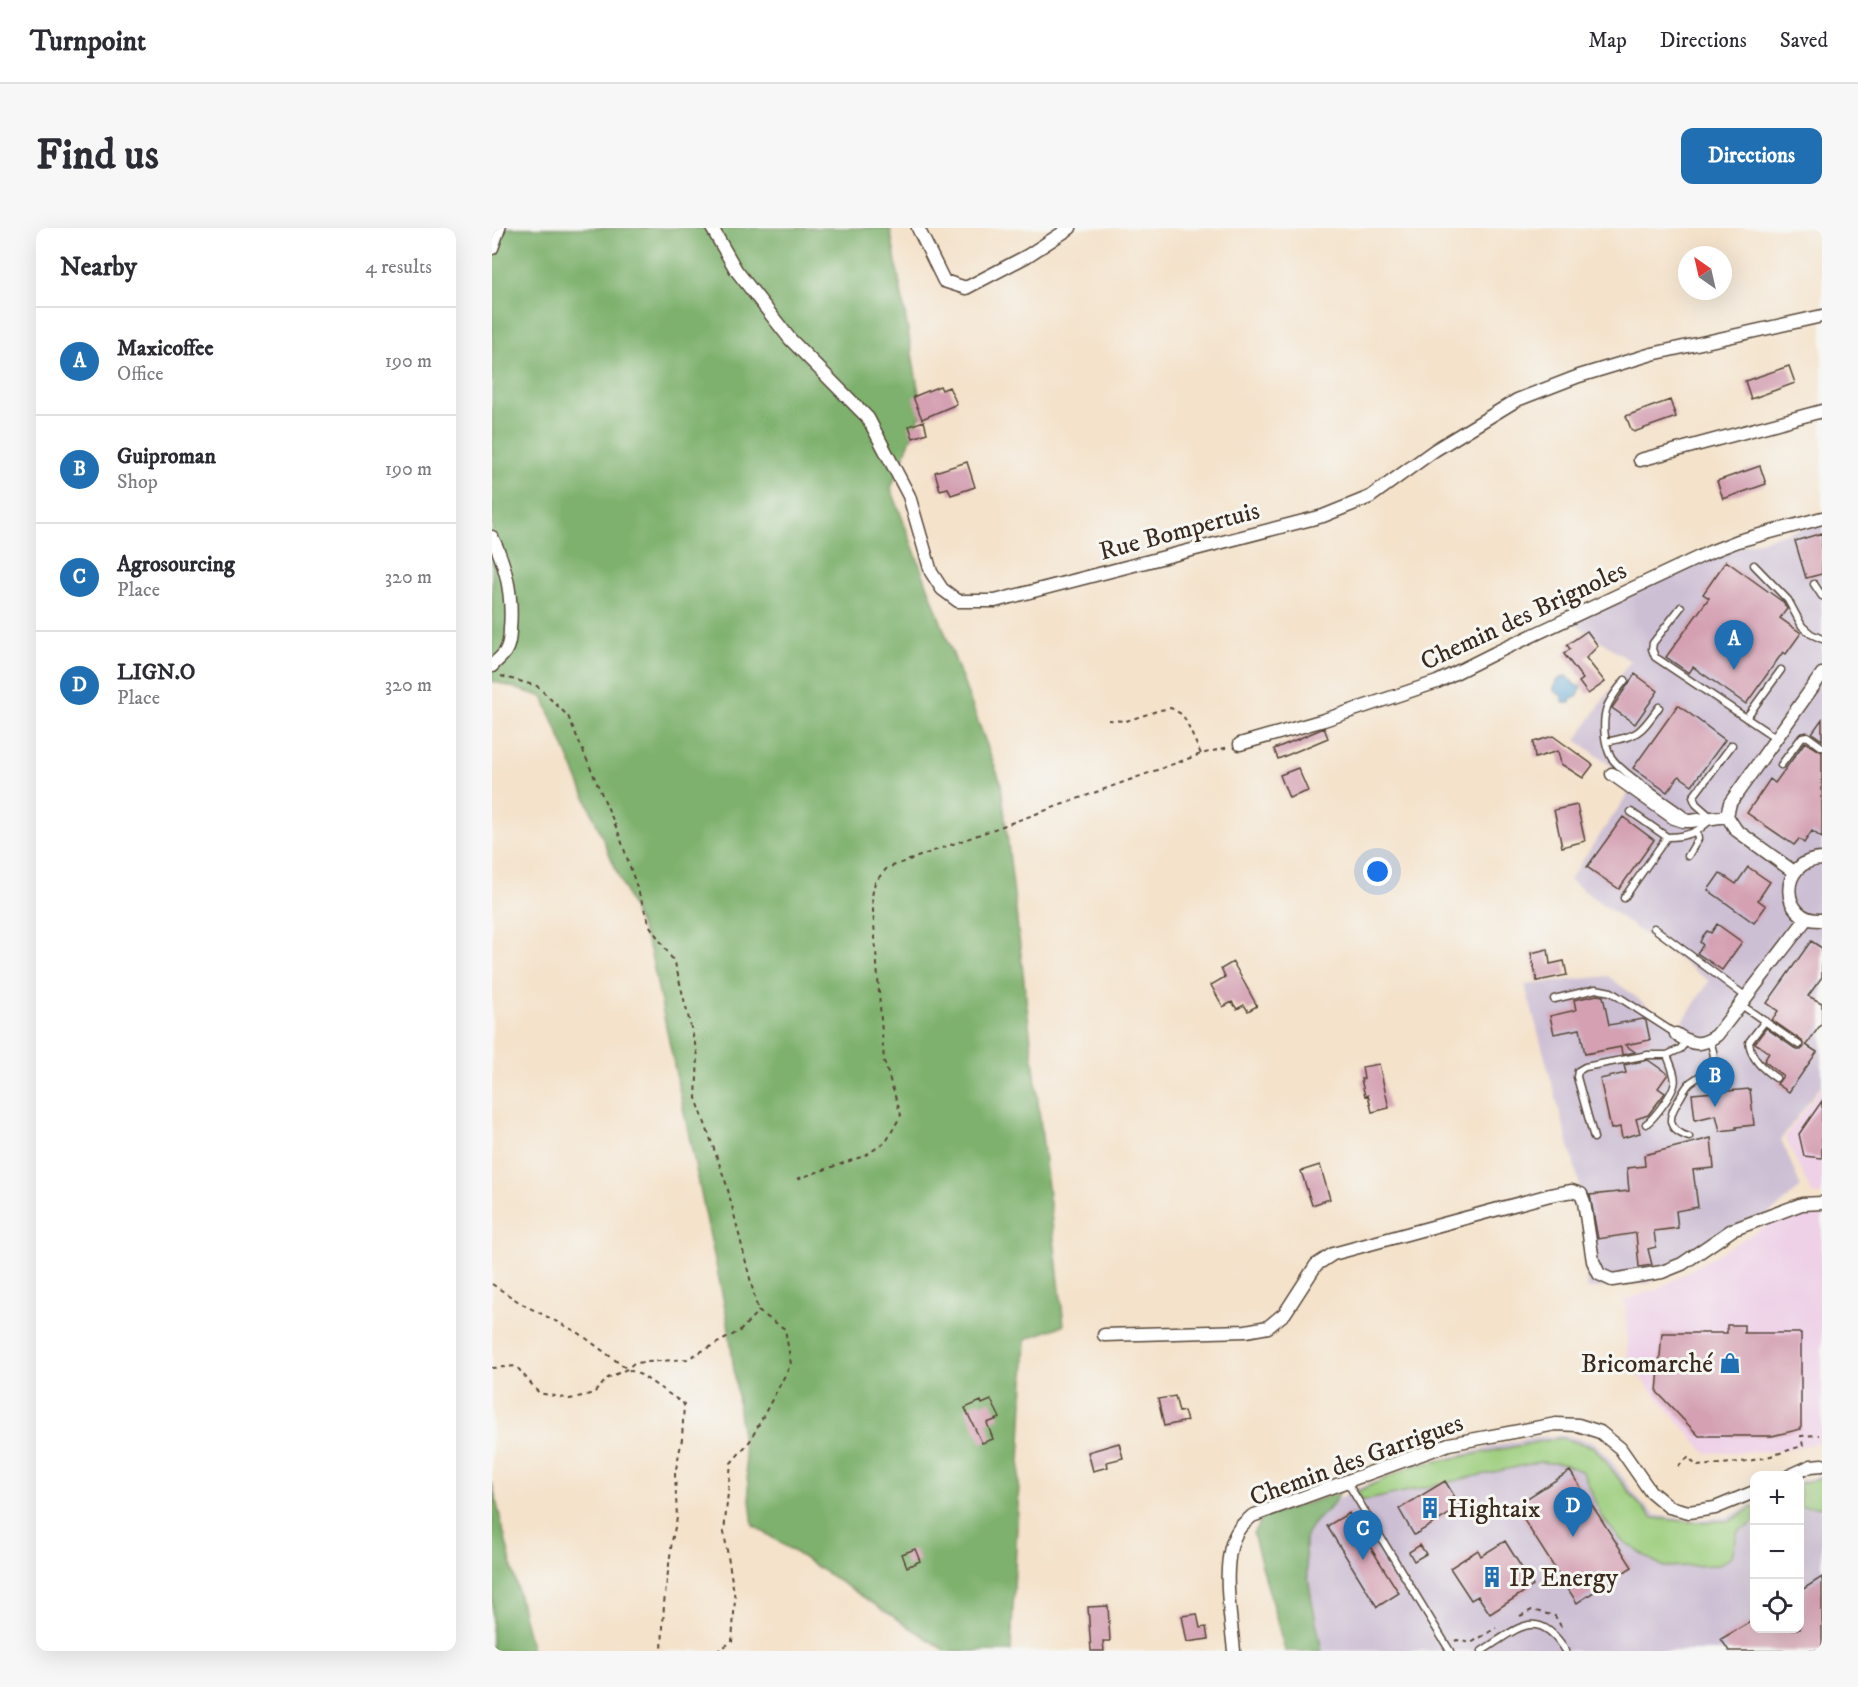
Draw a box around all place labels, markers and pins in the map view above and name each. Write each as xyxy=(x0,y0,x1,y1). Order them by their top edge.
pin: A xyxy=(1714,620,1754,670)
pin: B xyxy=(1696,1058,1734,1107)
place label: Bricomarché xyxy=(1581,1348,1713,1381)
shop icon: Bricomarché xyxy=(1718,1351,1742,1375)
pin: D xyxy=(1554,1488,1592,1537)
place label: Hightaix xyxy=(1447,1493,1541,1526)
building icon: Hightaix xyxy=(1418,1496,1442,1520)
pin: C xyxy=(1344,1510,1382,1560)
place label: IP Energy xyxy=(1509,1562,1619,1595)
building icon: IP Energy xyxy=(1480,1565,1504,1589)

